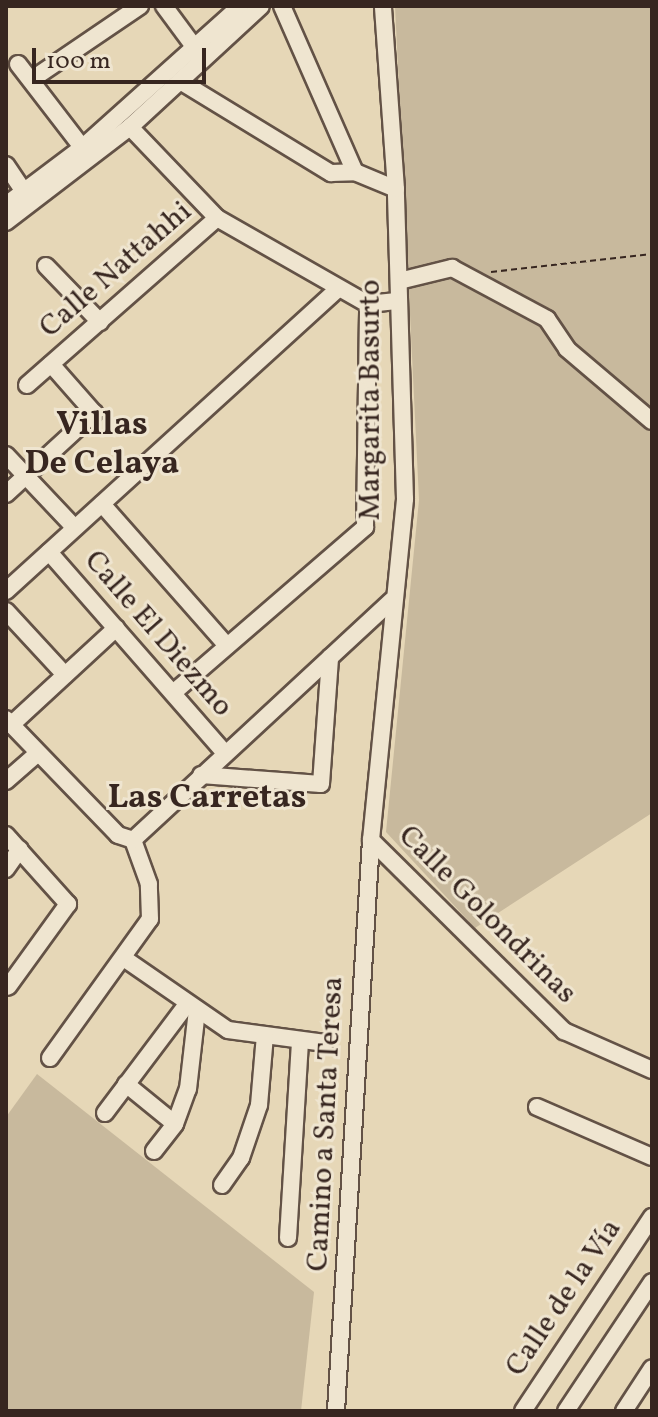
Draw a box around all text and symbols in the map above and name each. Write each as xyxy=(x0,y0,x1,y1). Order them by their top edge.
scale bar xyxy=(36,32,210,82)
text: 100 m xyxy=(46,45,111,79)
street label: Calle Nattahhi xyxy=(33,194,199,346)
street label: Margarita Basurto xyxy=(353,280,389,520)
district label: Villas De Celaya xyxy=(25,405,179,484)
street label: Calle El Diezmo xyxy=(76,544,240,724)
district label: Las Carretas xyxy=(108,779,306,819)
street label: Calle Golondrinas xyxy=(390,818,584,1012)
street label: Camino a Santa Teresa xyxy=(300,975,352,1273)
street label: Calle de la Vía xyxy=(498,1212,630,1384)

